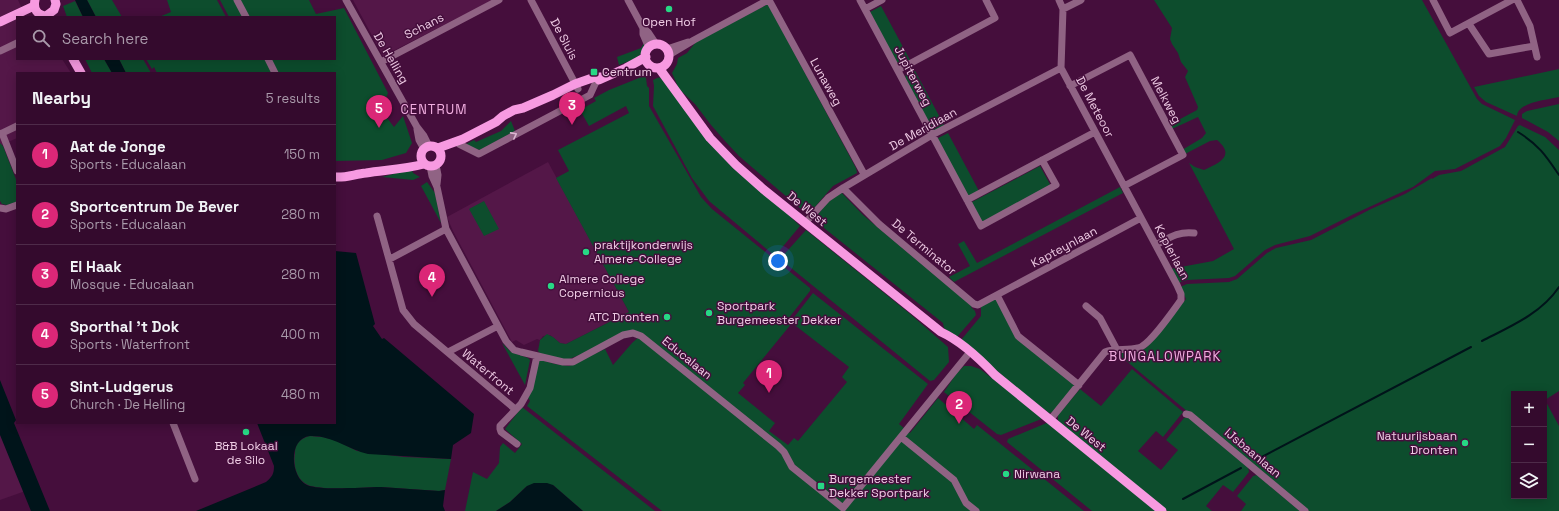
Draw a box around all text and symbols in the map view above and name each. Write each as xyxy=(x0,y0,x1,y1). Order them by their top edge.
marker: Open Hof xyxy=(664,4,674,14)
street label: Schans xyxy=(401,9,447,43)
place label: Open Hof xyxy=(642,14,696,30)
street label: De Sluis xyxy=(546,15,582,63)
search box xyxy=(16,16,336,60)
icon: search xyxy=(30,27,52,49)
text: Search here xyxy=(62,29,148,48)
street label: De Helling xyxy=(370,29,412,87)
street label: Jupiterweg xyxy=(890,43,936,109)
street label: Lunaweg xyxy=(806,55,846,109)
place label: Centrum xyxy=(602,64,652,80)
marker: Centrum xyxy=(589,67,599,77)
street label: De Meteoor xyxy=(1072,74,1118,141)
street label: Melkweg xyxy=(1147,74,1185,126)
text: Nearby xyxy=(32,87,91,109)
text: 5 results xyxy=(266,90,320,107)
pin: 3 xyxy=(559,92,585,125)
pin: 5 xyxy=(366,95,392,128)
district label: CENTRUM xyxy=(400,101,468,118)
street label: De Meridiaan xyxy=(886,104,960,154)
one-way arrow xyxy=(510,133,517,140)
text: Aat de Jonge xyxy=(70,137,166,156)
text: 1 xyxy=(42,146,48,163)
text: 150 m xyxy=(284,146,320,163)
text: Sports · Educalaan xyxy=(70,156,186,173)
street label: De West xyxy=(784,188,830,230)
text: Sportcentrum De Bever xyxy=(70,197,239,216)
text: 2 xyxy=(41,206,49,223)
text: 280 m xyxy=(281,206,320,223)
street label: De Terminator xyxy=(888,215,960,279)
text: Sports · Educalaan xyxy=(70,216,186,233)
street label: Keplerlaan xyxy=(1151,222,1193,282)
street label: Kapteynlaan xyxy=(1028,223,1100,271)
place label: praktijkonderwijs Almere-College xyxy=(594,237,693,267)
marker: praktijkonderwijs Almere-College xyxy=(581,247,591,257)
your location xyxy=(768,251,788,271)
text: El Haak xyxy=(70,257,122,276)
pin: 4 xyxy=(419,264,445,297)
text: 3 xyxy=(41,266,49,283)
text: 280 m xyxy=(281,266,320,283)
place label: Almere College Copernicus xyxy=(559,271,644,301)
text: Mosque · Educalaan xyxy=(70,276,194,293)
marker: Almere College Copernicus xyxy=(546,281,556,291)
place label: Sportpark Burgemeester Dekker xyxy=(717,298,842,328)
marker: Sportpark Burgemeester Dekker xyxy=(704,308,714,318)
place label: ATC Dronten xyxy=(588,309,659,325)
marker: ATC Dronten xyxy=(662,312,672,322)
text: Sporthal 't Dok xyxy=(70,317,179,336)
text: 4 xyxy=(41,326,49,343)
text: 400 m xyxy=(281,326,320,343)
street label: Educalaan xyxy=(659,333,715,383)
text: Sports · Waterfront xyxy=(70,336,190,353)
street label: Waterfront xyxy=(459,345,517,399)
district label: BUNGALOWPARK xyxy=(1109,348,1221,365)
pin: 1 xyxy=(756,360,782,393)
text: Sint-Ludgerus xyxy=(70,377,173,396)
text: 5 xyxy=(41,386,49,403)
text: 480 m xyxy=(281,386,320,403)
pin: 2 xyxy=(946,391,972,424)
map controls xyxy=(1511,391,1547,499)
button: + xyxy=(1511,391,1547,427)
text: Church · De Helling xyxy=(70,396,185,413)
street label: De West xyxy=(1063,413,1109,455)
street label: IJsbaanlaan xyxy=(1221,425,1285,481)
marker: B&B Lokaal de Silo xyxy=(241,427,251,437)
button: − xyxy=(1511,427,1547,463)
place label: Natuurijsbaan Dronten xyxy=(1377,428,1457,458)
place label: B&B Lokaal de Silo xyxy=(214,438,278,468)
marker: Natuurijsbaan Dronten xyxy=(1460,438,1470,448)
button: layers xyxy=(1511,463,1547,499)
place label: Nirwana xyxy=(1014,466,1060,482)
marker: Nirwana xyxy=(1001,469,1011,479)
place label: Burgemeester Dekker Sportpark xyxy=(829,471,930,501)
marker: Burgemeester Dekker Sportpark xyxy=(816,481,826,491)

